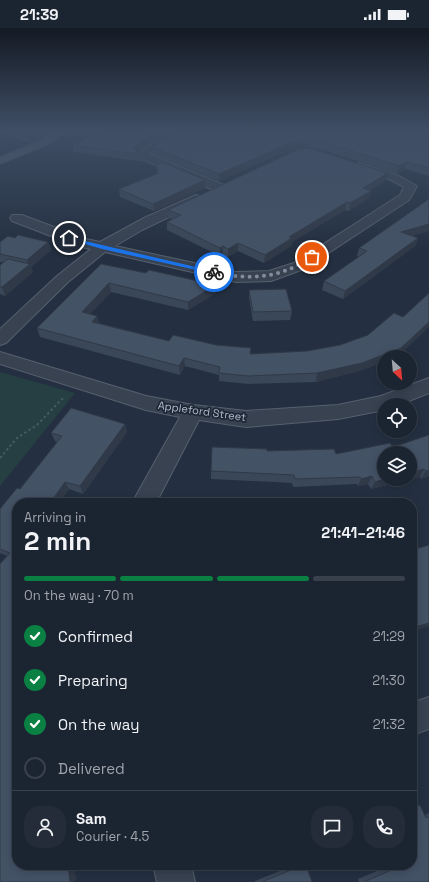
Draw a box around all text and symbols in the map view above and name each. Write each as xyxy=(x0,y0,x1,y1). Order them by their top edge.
text: 21:39 xyxy=(20,5,59,24)
pin xyxy=(52,221,86,255)
icon: home xyxy=(58,227,80,249)
pin xyxy=(295,240,329,274)
icon: bag xyxy=(301,246,323,268)
courier xyxy=(194,252,234,292)
icon: bike xyxy=(203,261,225,283)
north arrow xyxy=(377,350,417,390)
map controls xyxy=(377,350,417,486)
street label: Appleford Street xyxy=(157,398,247,424)
button: locate xyxy=(377,398,417,438)
button: layers xyxy=(377,446,417,486)
text: Arriving in xyxy=(24,509,86,526)
text: 21:41–21:46 xyxy=(321,523,405,542)
text: 2 min xyxy=(24,524,91,558)
text: On the way · 70 m xyxy=(24,587,134,604)
icon: check xyxy=(24,625,46,647)
text: Confirmed xyxy=(58,627,133,646)
text: 21:29 xyxy=(373,628,405,645)
icon: check xyxy=(24,669,46,691)
text: Preparing xyxy=(58,671,128,690)
text: 21:30 xyxy=(372,672,405,689)
icon: check xyxy=(24,713,46,735)
text: On the way xyxy=(58,715,139,734)
text: 21:32 xyxy=(373,716,405,733)
text: Delivered xyxy=(58,759,125,778)
button: person xyxy=(24,806,66,848)
button: chat xyxy=(311,806,353,848)
button: phone xyxy=(363,806,405,848)
text: Sam xyxy=(76,809,107,828)
text: Courier · 4.5 xyxy=(76,828,149,845)

